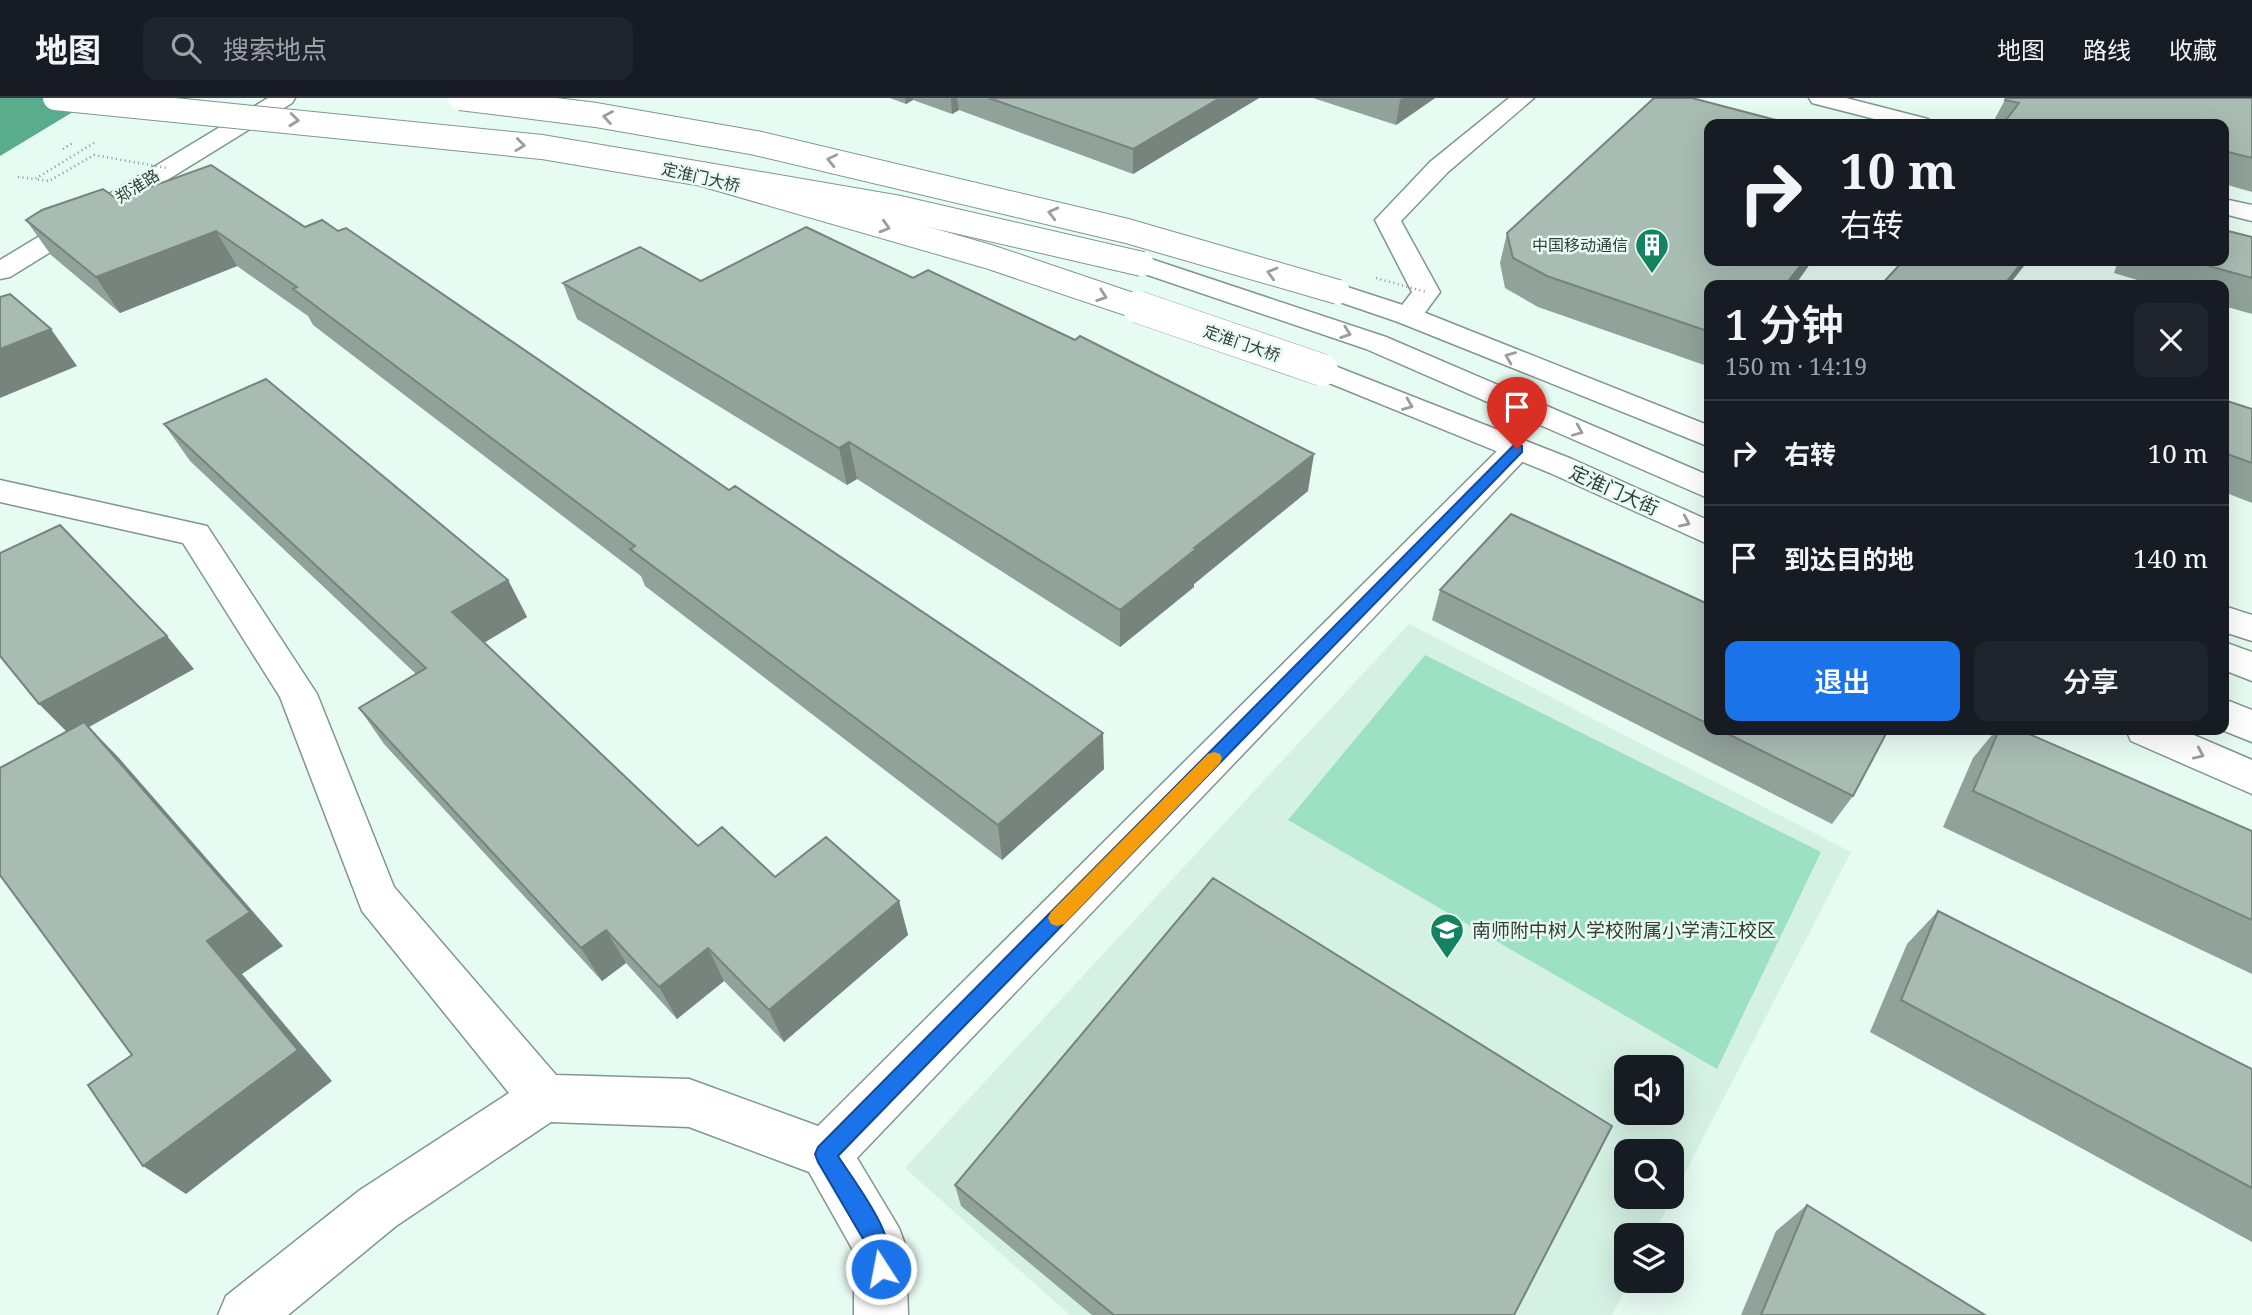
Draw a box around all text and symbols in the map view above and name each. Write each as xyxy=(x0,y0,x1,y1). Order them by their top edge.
search box xyxy=(143,17,633,80)
text: 地图 xyxy=(35,27,101,72)
icon: search xyxy=(167,29,205,67)
text: 搜索地点 xyxy=(223,31,327,67)
text: 地图 xyxy=(1997,33,2045,66)
text: 路线 xyxy=(2083,33,2131,66)
text: 收藏 xyxy=(2169,33,2217,66)
one-way arrow xyxy=(602,110,614,125)
one-way arrow xyxy=(289,112,300,127)
one-way arrow xyxy=(514,137,526,152)
text: 10 m xyxy=(1840,137,1956,203)
icon: right xyxy=(1725,147,1816,238)
one-way arrow xyxy=(826,154,838,169)
street label: 定淮门大桥 xyxy=(660,157,742,197)
street label: 郑淮路 xyxy=(111,164,163,208)
text: 右转 xyxy=(1840,203,1904,246)
one-way arrow xyxy=(1047,207,1059,221)
one-way arrow xyxy=(879,219,891,233)
building icon: 中国移动通信 xyxy=(1633,226,1671,275)
place label: 中国移动通信 xyxy=(1532,234,1628,256)
one-way arrow xyxy=(1266,267,1278,282)
one-way arrow xyxy=(1095,288,1108,302)
text: 1 分钟 xyxy=(1725,295,1844,352)
button: close xyxy=(2134,303,2208,377)
street label: 定淮门大桥 xyxy=(1201,320,1283,366)
one-way arrow xyxy=(1339,325,1351,339)
text: 150 m · 14:19 xyxy=(1725,350,1867,382)
one-way arrow xyxy=(1505,351,1517,365)
pin xyxy=(1487,377,1547,449)
icon: arrive xyxy=(1498,388,1536,426)
one-way arrow xyxy=(1400,397,1413,411)
one-way arrow xyxy=(1571,423,1583,437)
icon: right xyxy=(1725,434,1763,472)
text: 10 m xyxy=(2148,435,2208,471)
text: 右转 xyxy=(1784,436,1836,472)
street label: 定淮门大街 xyxy=(1565,459,1663,521)
one-way arrow xyxy=(1678,514,1690,528)
icon: arrive xyxy=(1725,539,1763,577)
text: 140 m xyxy=(2133,540,2208,576)
text: 到达目的地 xyxy=(1784,541,1914,577)
button: 退出 xyxy=(1725,641,1960,721)
button: 分享 xyxy=(1974,641,2208,721)
one-way arrow xyxy=(2192,746,2204,760)
school or university icon: 南师附中树人学校附属小学清江校区 xyxy=(1428,911,1466,960)
place label: 南师附中树人学校附属小学清江校区 xyxy=(1472,917,1776,943)
map controls xyxy=(1614,1055,1684,1293)
button: sound xyxy=(1614,1055,1684,1125)
button: search xyxy=(1614,1139,1684,1209)
button: layers xyxy=(1614,1223,1684,1293)
position arrow xyxy=(844,1232,918,1306)

